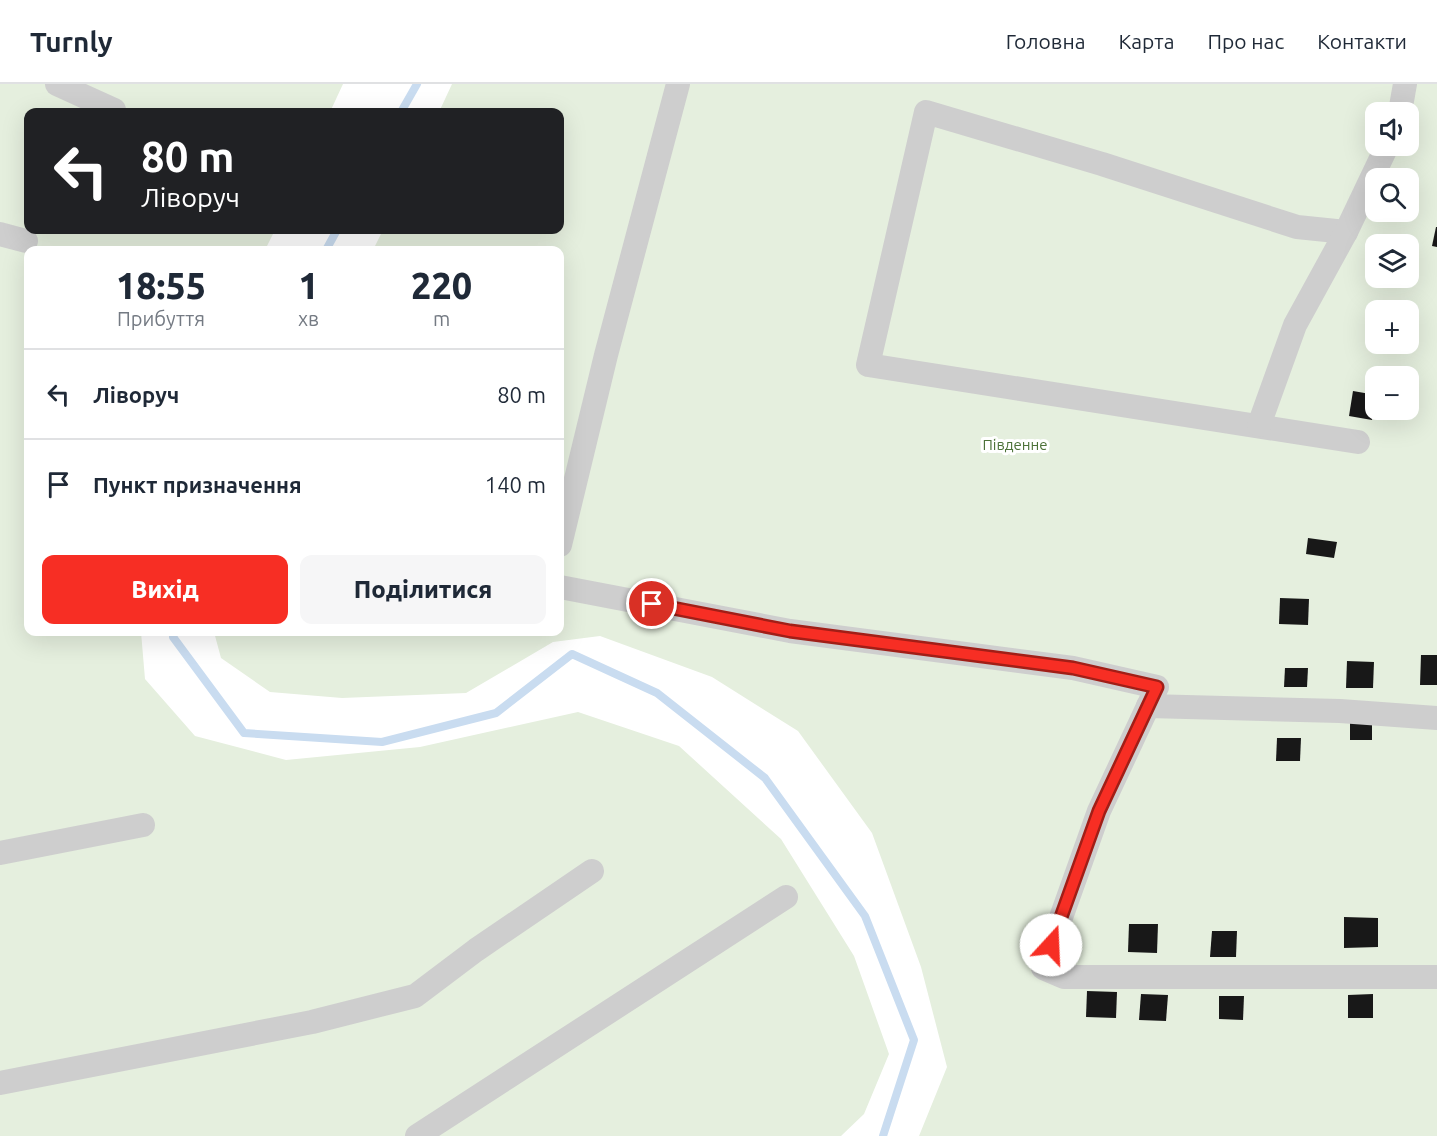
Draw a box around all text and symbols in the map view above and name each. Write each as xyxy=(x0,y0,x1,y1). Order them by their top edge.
text: Turnly xyxy=(30,26,113,57)
text: Головна xyxy=(1006,29,1086,53)
text: Карта xyxy=(1119,29,1174,53)
text: Про нас xyxy=(1207,29,1284,53)
text: Контакти xyxy=(1317,29,1407,53)
map controls xyxy=(1365,102,1419,420)
button: sound xyxy=(1365,102,1419,156)
icon: left xyxy=(42,132,120,210)
text: 80 m xyxy=(141,133,235,180)
button: search xyxy=(1365,168,1419,222)
text: Ліворуч xyxy=(141,182,240,212)
button: layers xyxy=(1365,234,1419,288)
text: 18:55 xyxy=(116,265,206,306)
text: 1 xyxy=(298,265,319,306)
text: 220 xyxy=(411,265,472,306)
button: + xyxy=(1365,300,1419,354)
text: Прибуття xyxy=(117,307,205,330)
text: хв xyxy=(298,307,319,330)
text: m xyxy=(433,307,450,330)
button: − xyxy=(1365,366,1419,420)
icon: left xyxy=(42,378,75,411)
text: Ліворуч xyxy=(93,382,179,407)
text: 80 m xyxy=(497,382,546,407)
park label: Південне xyxy=(982,436,1048,453)
icon: arrive xyxy=(42,468,75,501)
text: Пункт призначення xyxy=(93,472,302,497)
text: 140 m xyxy=(485,472,546,497)
button: Вихід xyxy=(42,555,288,624)
button: Поділитися xyxy=(300,555,546,624)
pin xyxy=(626,578,677,629)
icon: arrive xyxy=(635,587,668,620)
position arrow xyxy=(1019,913,1083,977)

